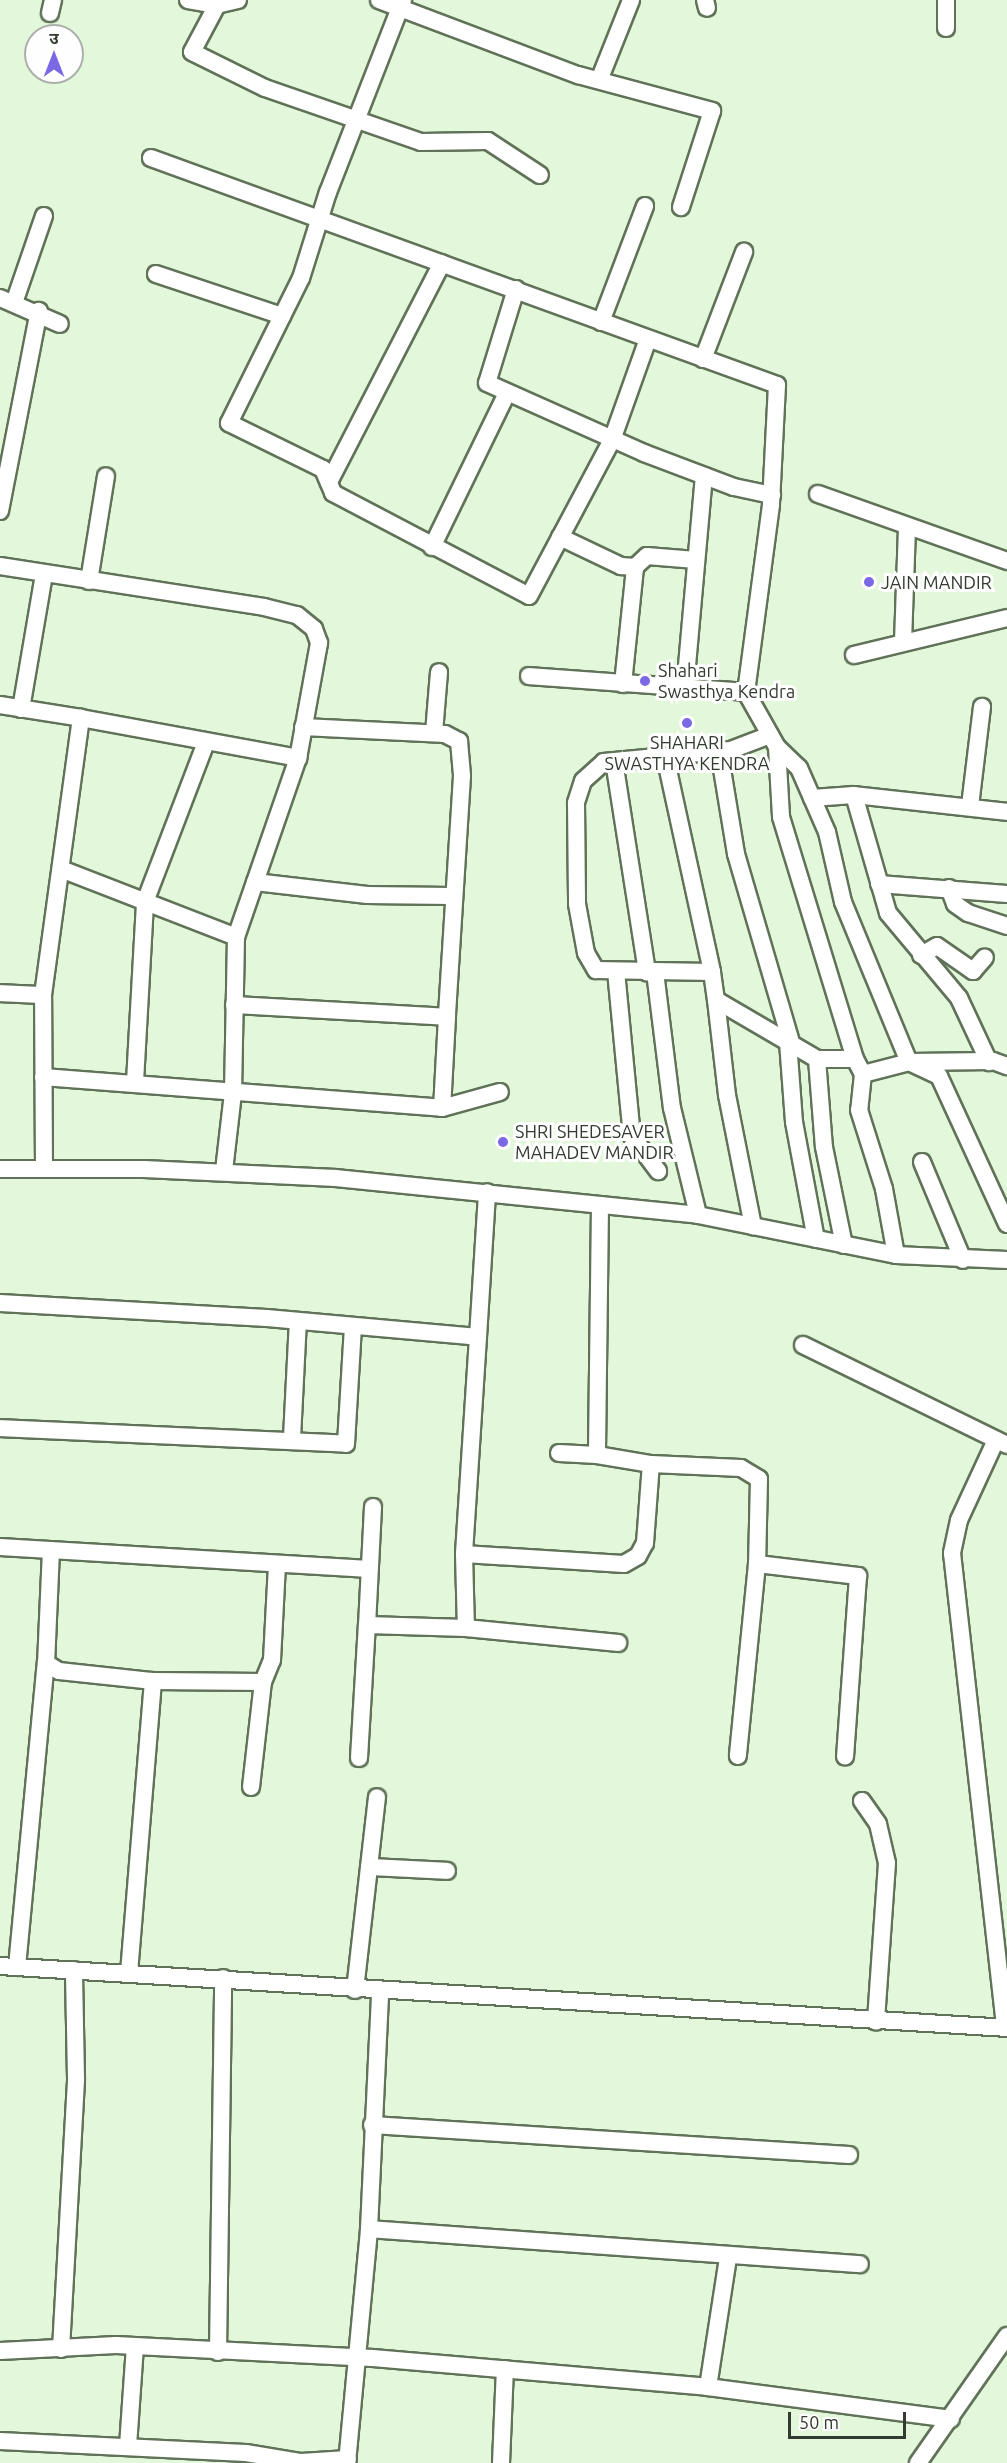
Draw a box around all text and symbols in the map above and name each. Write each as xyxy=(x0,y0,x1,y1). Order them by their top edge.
north arrow xyxy=(24,24,84,84)
text: उ xyxy=(49,29,59,47)
place label: JAIN MANDIR xyxy=(881,571,992,593)
marker: JAIN MANDIR xyxy=(862,575,876,589)
place label: Shahari Swasthya Kendra xyxy=(658,660,795,702)
marker: Shahari Swasthya Kendra xyxy=(636,672,654,690)
marker: SHAHARI SWASTHYA KENDRA xyxy=(680,716,694,730)
place label: SHAHARI SWASTHYA KENDRA xyxy=(605,732,769,774)
place label: SHRI SHEDESAVER MAHADEV MANDIR xyxy=(515,1121,674,1164)
marker: SHRI SHEDESAVER MAHADEV MANDIR xyxy=(496,1135,510,1149)
scale bar xyxy=(791,2400,910,2438)
text: 50 m xyxy=(799,2412,839,2432)

